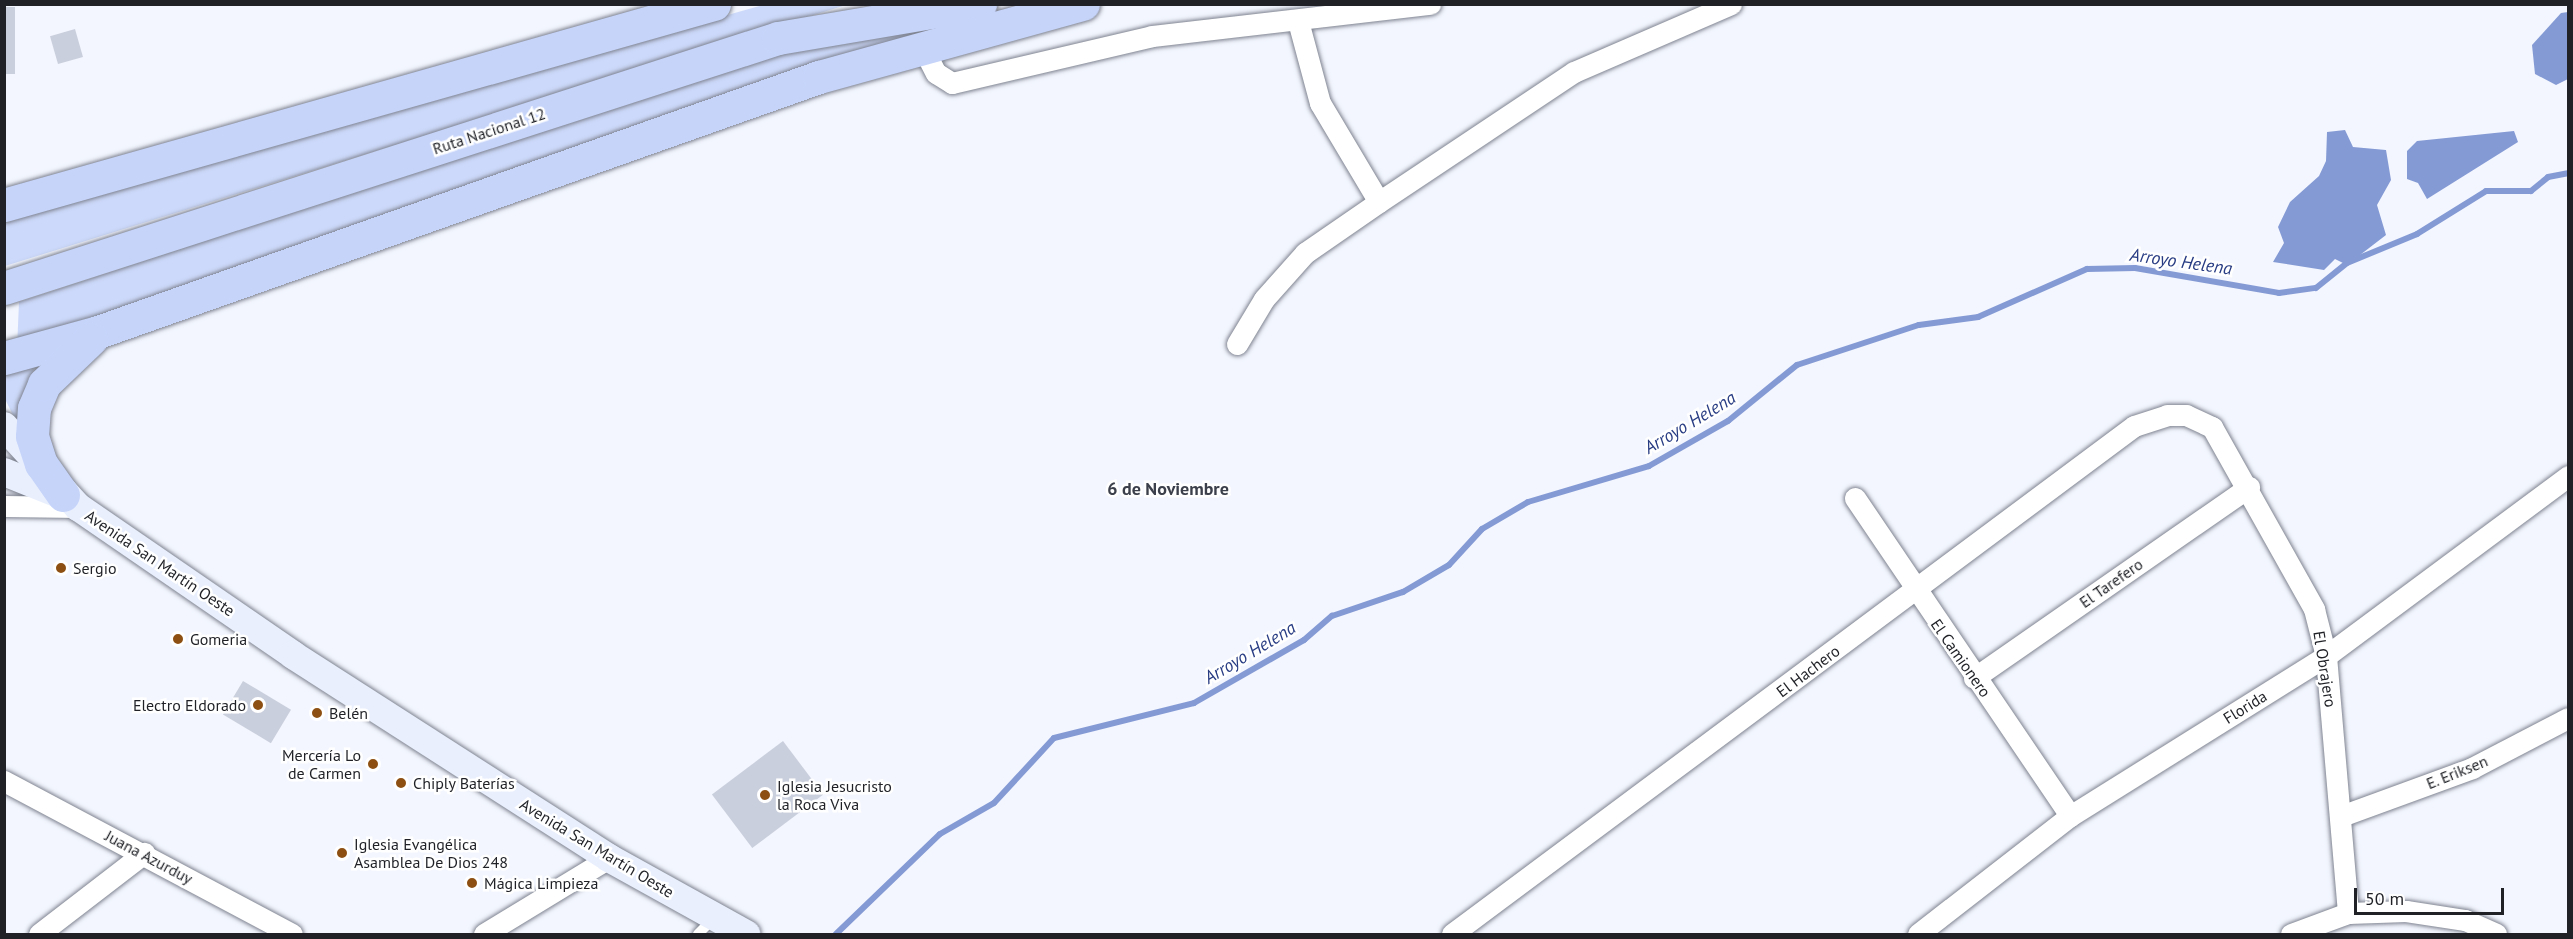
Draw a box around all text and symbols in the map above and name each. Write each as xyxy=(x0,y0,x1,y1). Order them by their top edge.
street label: Ruta Nacional 12 xyxy=(430,104,548,158)
water label: Arroyo Helena xyxy=(2129,244,2233,280)
water label: Arroyo Helena xyxy=(1640,387,1740,459)
district label: 6 de Noviembre xyxy=(1107,478,1229,500)
street label: Avenida San Martín Oeste xyxy=(82,506,238,620)
street label: El Tarefero xyxy=(2075,554,2147,612)
place label: Sergio xyxy=(73,558,117,578)
marker: Sergio xyxy=(54,561,68,575)
street label: El Camionero xyxy=(1927,615,1995,701)
water label: Arroyo Helena xyxy=(1200,617,1300,689)
place label: Gomeria xyxy=(190,629,247,649)
street label: El Obrajero xyxy=(2310,630,2340,708)
marker: Gomeria xyxy=(171,632,185,646)
street label: El Hachero xyxy=(1773,641,1843,701)
street label: Florida xyxy=(2220,686,2270,728)
place label: Electro Eldorado xyxy=(133,695,246,715)
marker: Electro Eldorado xyxy=(251,698,265,712)
place label: Belén xyxy=(329,703,368,723)
marker: Belén xyxy=(310,706,324,720)
place label: Mercería Lo de Carmen xyxy=(282,745,361,783)
street label: E. Eriksen xyxy=(2423,751,2491,793)
marker: Mercería Lo de Carmen xyxy=(366,757,380,771)
place label: Chiply Baterías xyxy=(413,773,515,793)
marker: Chiply Baterías xyxy=(394,776,408,790)
place label: Iglesia Jesucristo la Roca Viva xyxy=(777,776,892,814)
marker: Iglesia Jesucristo la Roca Viva xyxy=(758,788,772,802)
street label: Avenida San Martín Oeste xyxy=(517,794,677,902)
street label: Juana Azurduy xyxy=(102,826,196,888)
place label: Iglesia Evangélica Asamblea De Dios 248 xyxy=(354,834,508,872)
marker: Iglesia Evangélica Asamblea De Dios 248 xyxy=(335,846,349,860)
place label: Mágica Limpieza xyxy=(484,873,598,893)
marker: Mágica Limpieza xyxy=(465,876,479,890)
scale bar xyxy=(2357,876,2507,914)
text: 50 m xyxy=(2365,887,2404,910)

